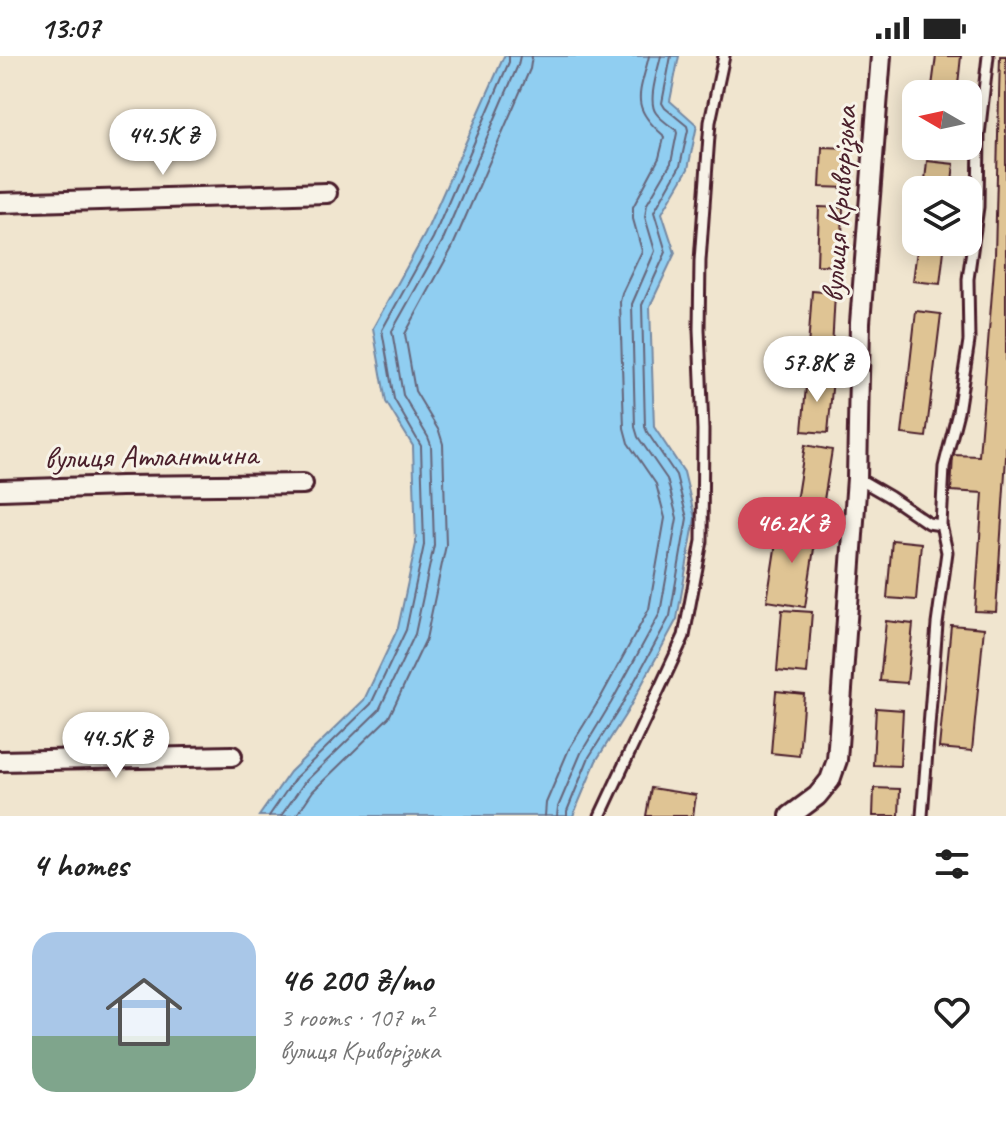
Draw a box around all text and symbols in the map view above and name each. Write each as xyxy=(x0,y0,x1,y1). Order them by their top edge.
text: 13:07 xyxy=(40,9,100,47)
north arrow xyxy=(902,80,982,160)
map controls xyxy=(902,80,982,256)
street label: вулиця Криворізька xyxy=(812,102,866,304)
pin: 44.5K ₴ xyxy=(89,109,237,177)
text: 44.5K ₴ xyxy=(127,118,199,151)
button: layers xyxy=(902,176,982,256)
pin: 57.8K ₴ xyxy=(743,336,891,404)
text: 57.8K ₴ xyxy=(781,345,853,378)
street label: вулиця Атлантична xyxy=(44,434,261,478)
pin: 46.2K ₴ xyxy=(718,497,866,565)
text: 46.2K ₴ xyxy=(756,506,828,539)
pin: 44.5K ₴ xyxy=(42,712,190,780)
text: 44.5K ₴ xyxy=(80,721,152,754)
icon: filters xyxy=(930,842,974,886)
text: 4 homes xyxy=(32,843,128,886)
text: 46 200 ₴/mo xyxy=(280,958,433,1001)
icon: home xyxy=(96,964,192,1060)
icon: heart xyxy=(930,990,974,1034)
text: 3 rooms · 107 m² xyxy=(280,1001,432,1034)
text: вулиця Криворізька xyxy=(280,1034,440,1067)

